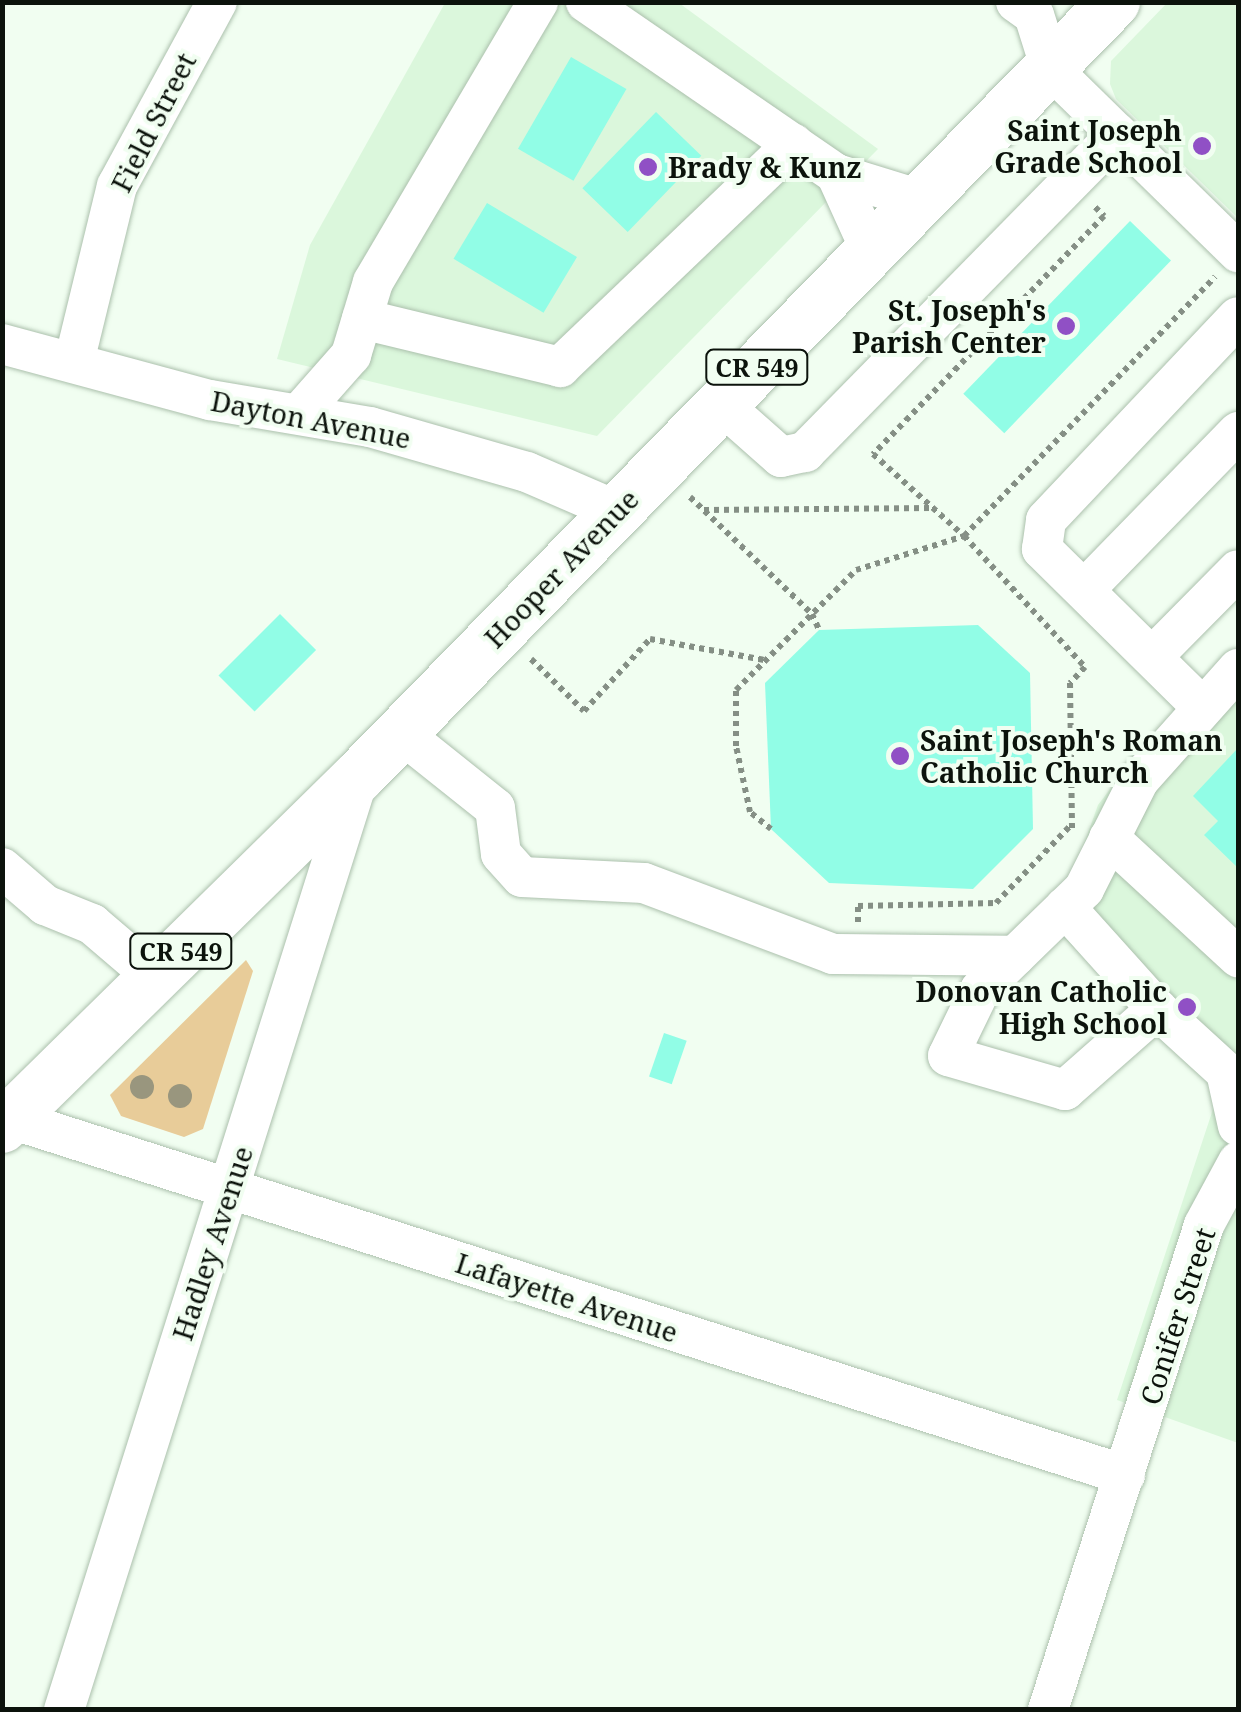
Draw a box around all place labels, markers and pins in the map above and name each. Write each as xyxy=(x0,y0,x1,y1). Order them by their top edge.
place label: Saint Joseph Grade School xyxy=(994,113,1182,179)
marker: Saint Joseph Grade School xyxy=(1191,135,1213,157)
place label: Brady & Kunz xyxy=(668,150,861,184)
marker: Brady & Kunz xyxy=(637,156,659,178)
place label: St. Joseph's Parish Center xyxy=(852,293,1046,359)
marker: St. Joseph's Parish Center xyxy=(1055,315,1077,337)
place label: Saint Joseph's Roman Catholic Church xyxy=(920,723,1223,789)
marker: Saint Joseph's Roman Catholic Church xyxy=(889,745,911,767)
place label: Donovan Catholic High School xyxy=(916,974,1167,1040)
marker: Donovan Catholic High School xyxy=(1176,996,1198,1018)

